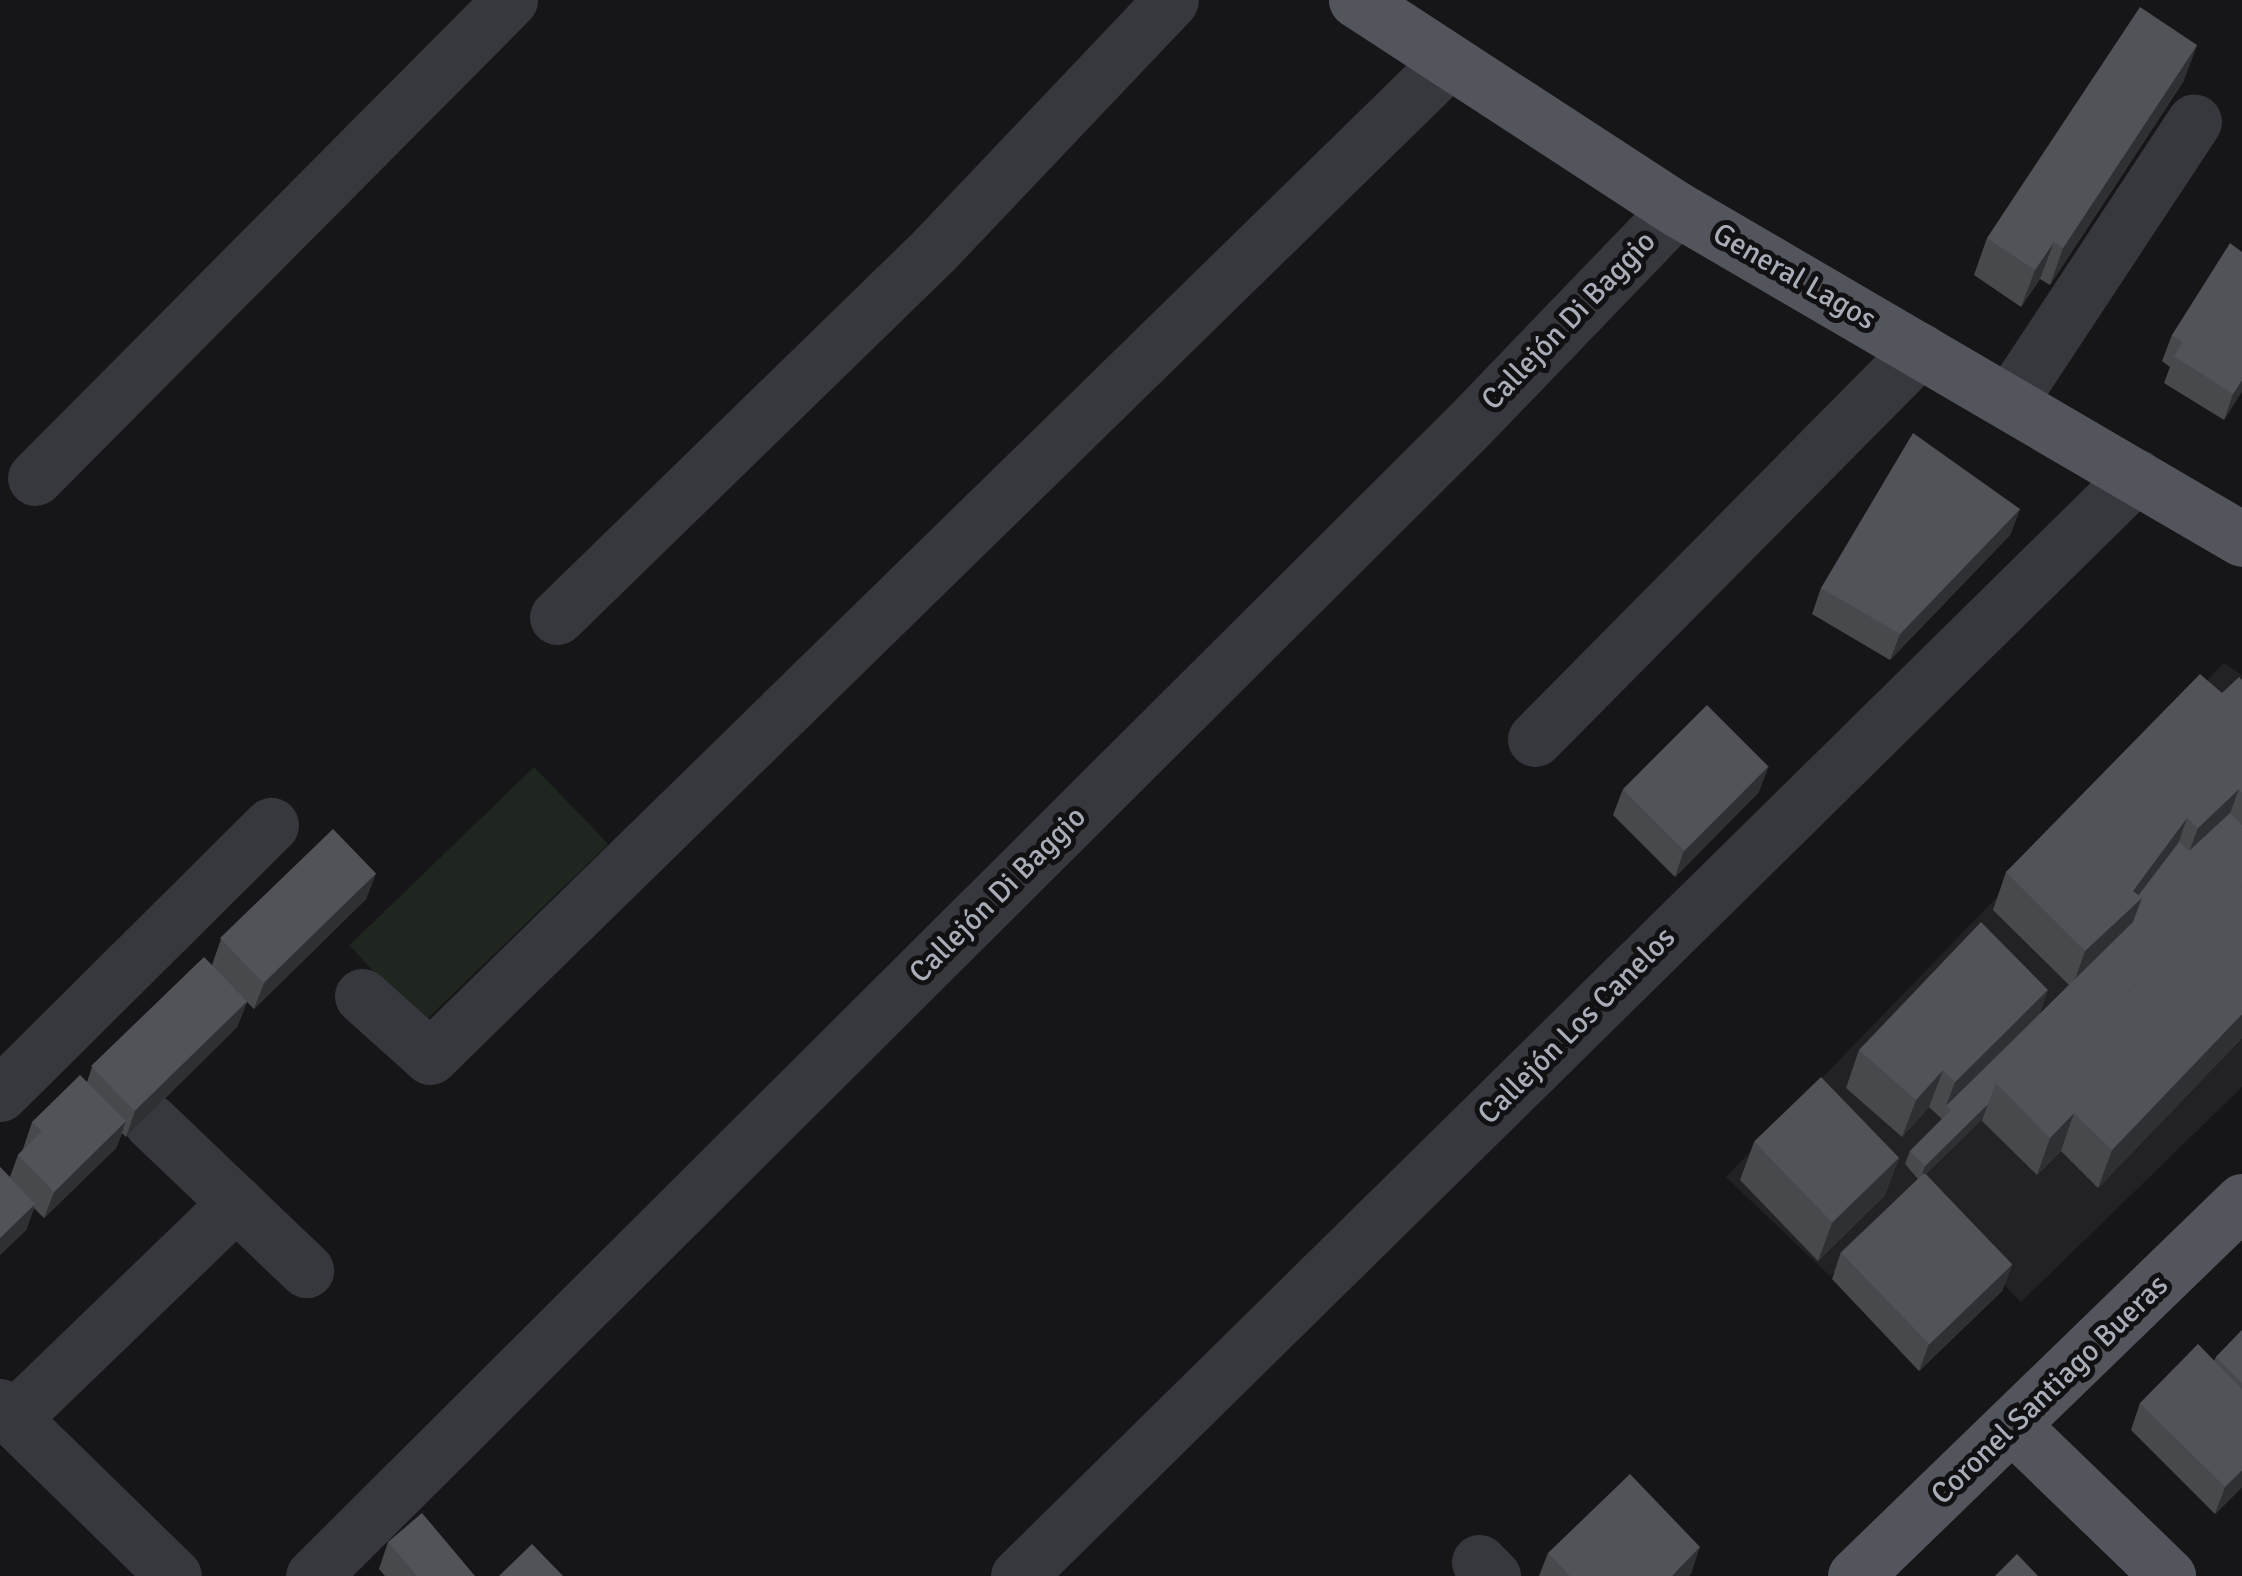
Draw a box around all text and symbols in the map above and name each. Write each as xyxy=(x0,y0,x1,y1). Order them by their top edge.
street label: General Lagos xyxy=(1706,216,1882,338)
street label: Callejón Di Baggio xyxy=(1475,224,1663,418)
street label: Callejón Di Baggio xyxy=(902,799,1094,991)
street label: Callejón Los Canelos xyxy=(1471,920,1683,1132)
street label: Coronel Santiago Bueras xyxy=(1924,1268,2176,1512)

